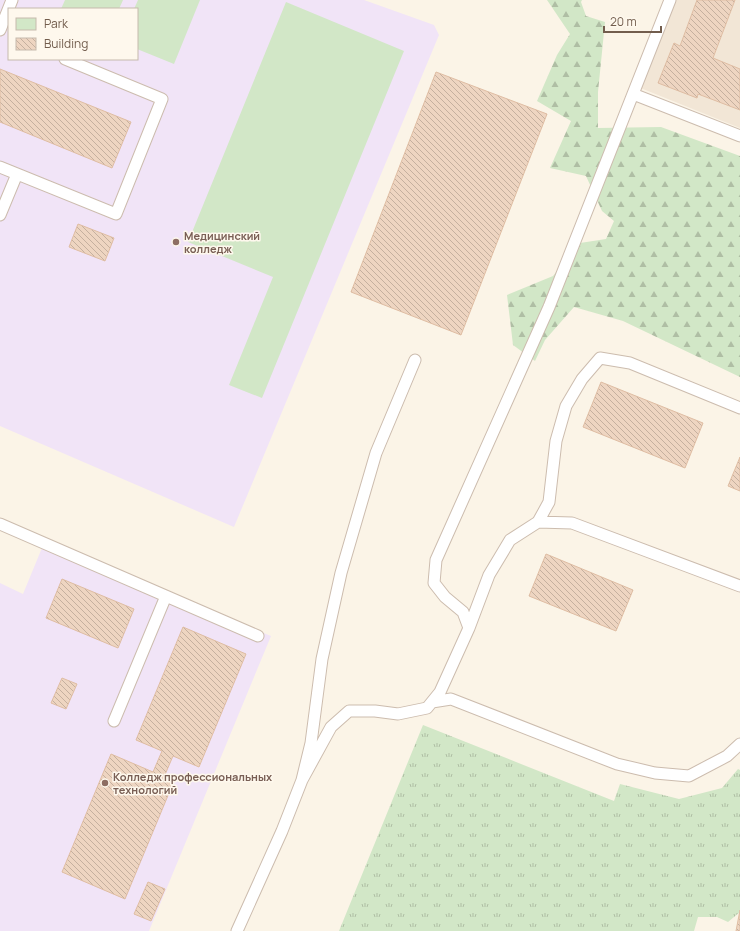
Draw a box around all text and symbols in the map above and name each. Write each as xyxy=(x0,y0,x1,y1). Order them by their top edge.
legend xyxy=(8,8,138,60)
scale bar xyxy=(604,8,661,34)
text: 20 m xyxy=(610,13,637,30)
text: Park xyxy=(44,15,69,32)
text: Building xyxy=(44,35,88,52)
place label: Медицинский колледж xyxy=(184,228,260,256)
marker: Медицинский колледж xyxy=(171,237,181,247)
place label: Колледж профессиональных технологий xyxy=(113,769,272,797)
marker: Колледж профессиональных технологий xyxy=(100,778,110,788)

